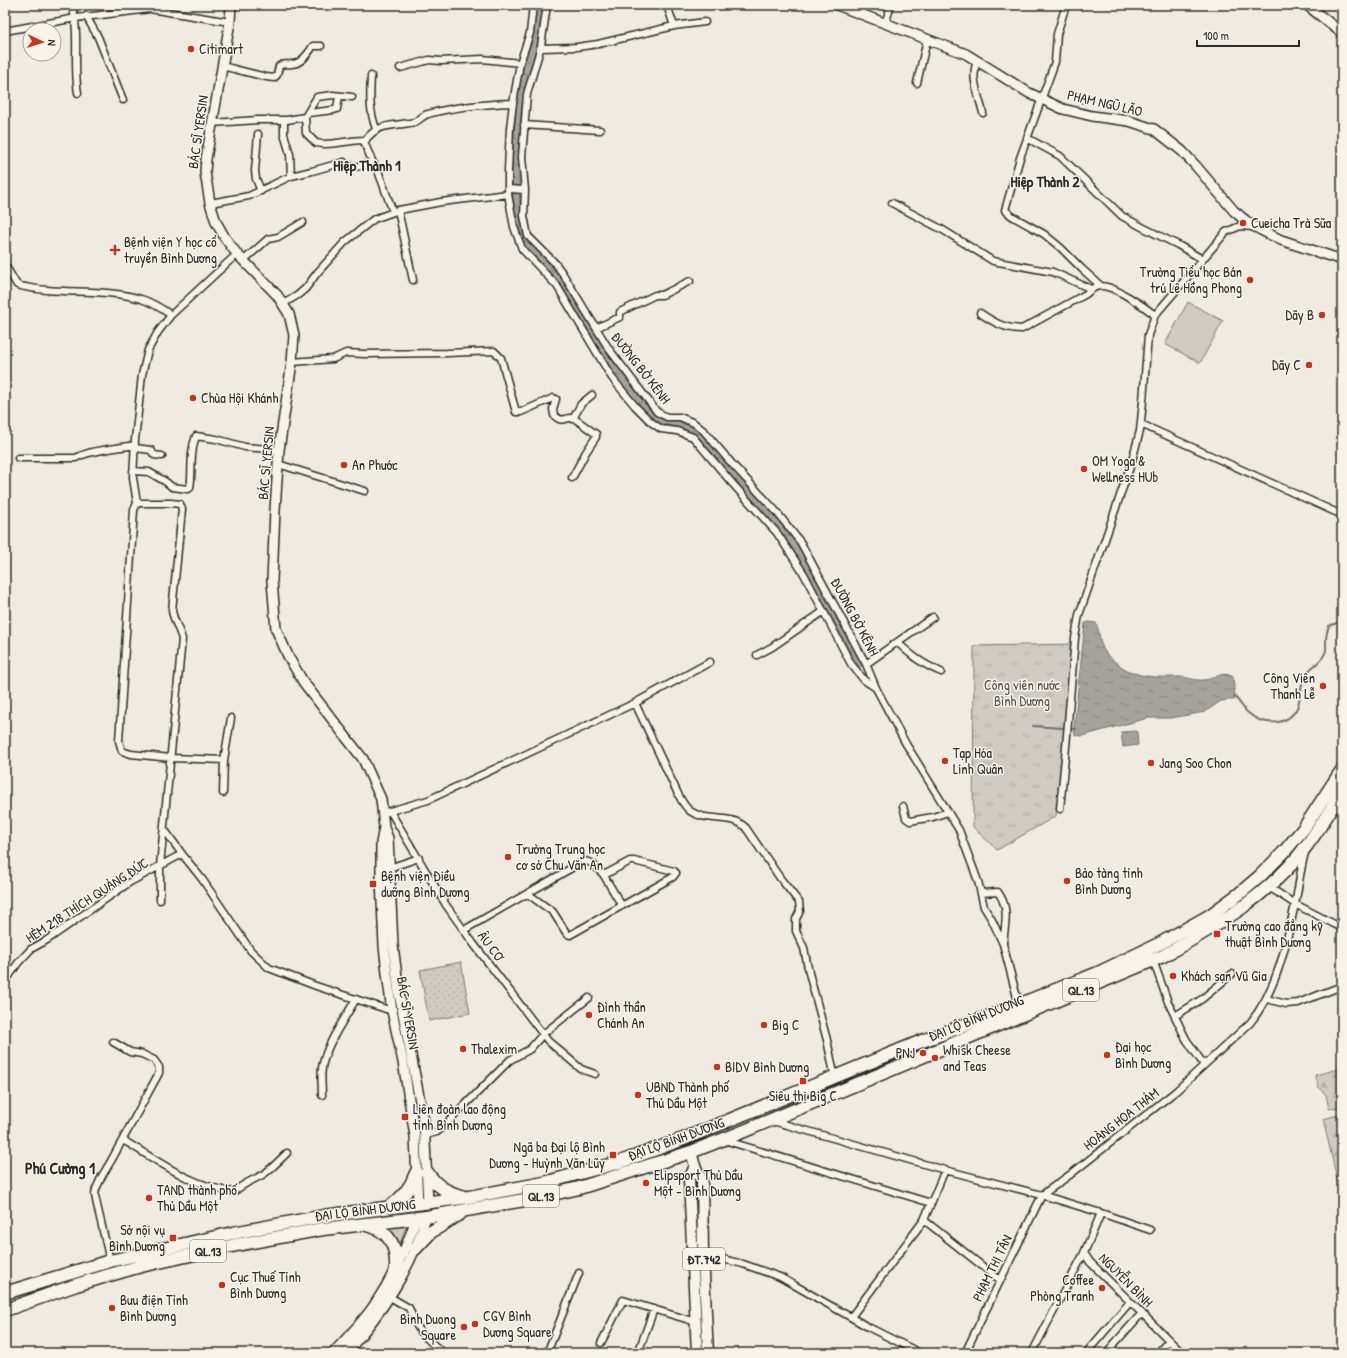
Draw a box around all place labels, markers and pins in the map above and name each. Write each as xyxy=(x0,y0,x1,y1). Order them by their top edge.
place label: Citimart xyxy=(199,39,243,58)
marker: Citimart xyxy=(186,44,196,54)
place label: Cueicha Trà Sữa xyxy=(1251,213,1332,232)
marker: Cueicha Trà Sữa xyxy=(1238,218,1248,228)
place label: Bệnh viện Y học cổ truyền Bình Dương xyxy=(124,232,217,268)
marker: Bệnh viện Y học cổ truyền Bình Dương xyxy=(109,244,121,256)
place label: Trường Tiểu học Bán trú Lê Hồng Phong xyxy=(1140,262,1242,298)
marker: Trường Tiểu học Bán trú Lê Hồng Phong xyxy=(1245,275,1255,285)
place label: Dãy B xyxy=(1286,305,1314,325)
marker: Dãy B xyxy=(1317,310,1327,320)
place label: Dãy C xyxy=(1272,355,1301,375)
marker: Dãy C xyxy=(1304,360,1314,370)
place label: Chùa Hội Khánh xyxy=(201,388,278,407)
marker: Chùa Hội Khánh xyxy=(188,393,198,403)
place label: OM Yoga & Wellness HUb xyxy=(1092,451,1158,486)
place label: An Phước xyxy=(352,455,398,474)
marker: An Phước xyxy=(339,460,349,470)
marker: OM Yoga & Wellness HUb xyxy=(1079,464,1089,474)
place label: Công Viên Thanh Lễ xyxy=(1263,668,1315,703)
marker: Công Viên Thanh Lễ xyxy=(1318,681,1328,691)
place label: Tạp Hóa Linh Quân xyxy=(953,743,1003,778)
place label: Jang Soo Chon xyxy=(1159,753,1232,773)
marker: Tạp Hóa Linh Quân xyxy=(940,756,950,766)
marker: Jang Soo Chon xyxy=(1146,758,1156,768)
place label: Trường Trung học cơ sở Chu Văn An xyxy=(516,839,606,874)
marker: Trường Trung học cơ sở Chu Văn An xyxy=(503,852,513,862)
place label: Bảo tàng tỉnh Bình Dương xyxy=(1075,863,1143,899)
place label: Bệnh viện Điều dưỡng Bình Dương xyxy=(381,866,470,902)
marker: Bảo tàng tỉnh Bình Dương xyxy=(1062,876,1072,886)
marker: Bệnh viện Điều dưỡng Bình Dương xyxy=(368,879,378,889)
place label: Trường cao đẳng kỹ thuật Bình Dương xyxy=(1225,916,1323,952)
marker: Trường cao đẳng kỹ thuật Bình Dương xyxy=(1212,929,1222,939)
place label: Khách sạn Vũ Gia xyxy=(1181,966,1267,985)
marker: Khách sạn Vũ Gia xyxy=(1168,971,1178,981)
place label: Đình thần Chánh An xyxy=(597,997,646,1032)
marker: Đình thần Chánh An xyxy=(584,1010,594,1020)
place label: Big C xyxy=(772,1015,800,1035)
marker: Big C xyxy=(759,1020,769,1030)
place label: Đại học Bình Dương xyxy=(1115,1037,1171,1073)
place label: Thalexim xyxy=(471,1039,517,1058)
place label: Whisk Cheese and Teas xyxy=(943,1040,1011,1075)
place label: PNJ xyxy=(896,1043,915,1062)
marker: Thalexim xyxy=(458,1044,468,1054)
marker: PNJ xyxy=(918,1048,928,1058)
marker: Đại học Bình Dương xyxy=(1102,1050,1112,1060)
marker: Whisk Cheese and Teas xyxy=(930,1053,940,1063)
place label: BIDV Bình Dương xyxy=(725,1057,809,1077)
marker: BIDV Bình Dương xyxy=(712,1062,722,1072)
marker: Siêu thị Big C xyxy=(798,1076,808,1086)
place label: UBND Thành phố Thủ Dầu Một xyxy=(646,1077,730,1112)
place label: Siêu thị Big C xyxy=(769,1086,838,1106)
marker: UBND Thành phố Thủ Dầu Một xyxy=(633,1090,643,1100)
place label: Liên đoàn lao động tỉnh Bình Dương xyxy=(413,1099,506,1135)
marker: Liên đoàn lao động tỉnh Bình Dương xyxy=(400,1112,410,1122)
place label: Ngã ba Đại lộ Bình Dương - Huỳnh Văn Lũy xyxy=(489,1137,605,1173)
marker: Ngã ba Đại lộ Bình Dương - Huỳnh Văn Lũy xyxy=(608,1150,618,1160)
place label: Elipsport Thủ Dầu Một - Bình Dương xyxy=(654,1165,743,1201)
marker: Elipsport Thủ Dầu Một - Bình Dương xyxy=(641,1178,651,1188)
place label: TAND thành phố Thủ Dầu Một xyxy=(157,1180,238,1215)
marker: TAND thành phố Thủ Dầu Một xyxy=(144,1193,154,1203)
place label: Sở nội vụ Bình Dương xyxy=(109,1220,165,1256)
marker: Sở nội vụ Bình Dương xyxy=(168,1233,178,1243)
place label: Cục Thuế Tỉnh Bình Dương xyxy=(230,1267,301,1303)
place label: Coffee Phòng Tranh xyxy=(1030,1270,1094,1306)
marker: Cục Thuế Tỉnh Bình Dương xyxy=(217,1280,227,1290)
marker: Coffee Phòng Tranh xyxy=(1097,1283,1107,1293)
place label: Bưu điện Tỉnh Bình Dương xyxy=(120,1290,188,1326)
marker: Bưu điện Tỉnh Bình Dương xyxy=(107,1303,117,1313)
place label: CGV Bình Dương Square xyxy=(483,1306,552,1342)
place label: Binh Duong Square xyxy=(400,1309,456,1345)
marker: CGV Bình Dương Square xyxy=(470,1319,480,1329)
marker: Binh Duong Square xyxy=(459,1322,469,1332)

